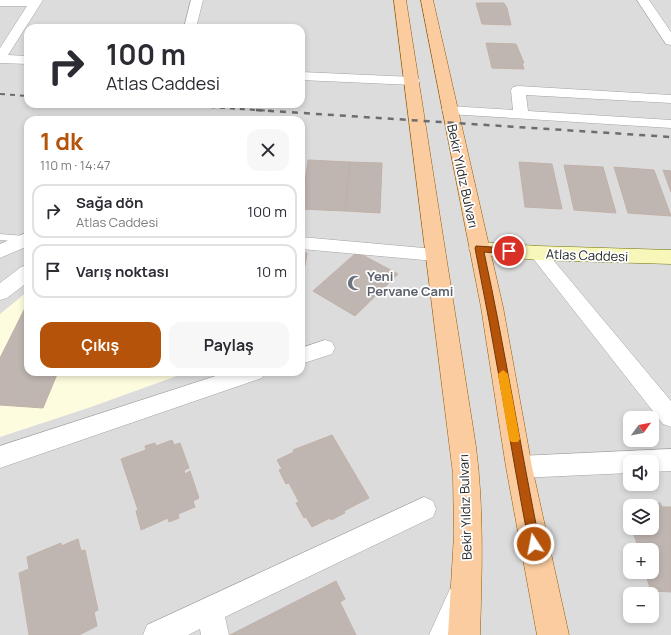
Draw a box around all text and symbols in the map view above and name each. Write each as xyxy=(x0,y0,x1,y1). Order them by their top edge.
text: 100 m xyxy=(106,35,186,73)
icon: right xyxy=(40,40,92,92)
text: Atlas Caddesi xyxy=(106,71,220,95)
street label: Bekir Yıldız Bulvarı xyxy=(443,122,483,230)
text: 1 dk xyxy=(40,124,83,157)
button: close xyxy=(247,129,289,171)
text: 110 m · 14:47 xyxy=(40,156,111,174)
text: Sağa dön xyxy=(76,192,143,213)
icon: right xyxy=(42,200,64,222)
text: 100 m xyxy=(247,201,287,222)
text: Atlas Caddesi xyxy=(76,213,158,231)
pin xyxy=(492,234,526,268)
icon: arrive xyxy=(498,240,520,262)
street label: Atlas Caddesi xyxy=(546,245,628,265)
icon: arrive xyxy=(42,260,64,282)
text: Varış noktası xyxy=(76,261,169,282)
text: 10 m xyxy=(256,261,287,282)
place label: Yeni Pervane Cami xyxy=(367,267,453,300)
mosque icon: Yeni Pervane Cami xyxy=(346,274,364,292)
button: Çıkış xyxy=(40,322,161,368)
button: Paylaş xyxy=(169,322,289,368)
north arrow xyxy=(623,411,659,447)
map controls xyxy=(623,411,659,623)
street label: Bekir Yıldız Bulvarı xyxy=(454,454,476,560)
button: sound xyxy=(623,455,659,491)
button: layers xyxy=(623,499,659,535)
position arrow xyxy=(513,523,555,565)
button: + xyxy=(623,543,659,579)
button: − xyxy=(623,587,659,623)

